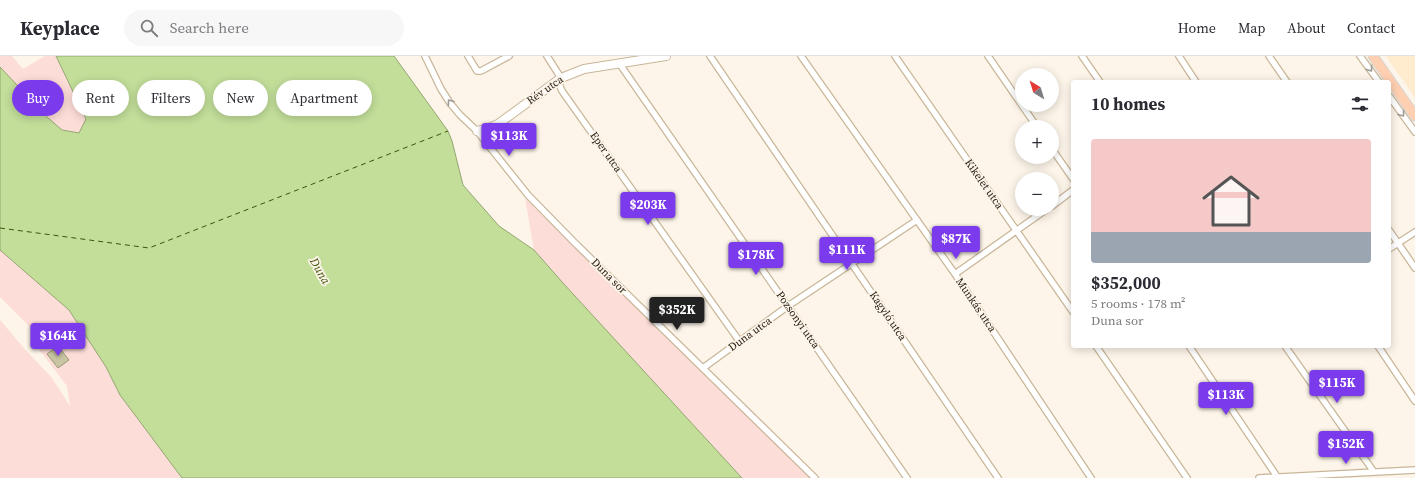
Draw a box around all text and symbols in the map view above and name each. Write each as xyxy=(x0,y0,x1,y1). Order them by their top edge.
search box xyxy=(124,10,404,46)
text: Keyplace xyxy=(20,15,100,41)
icon: search xyxy=(138,17,160,39)
text: Search here xyxy=(170,17,249,38)
text: Home xyxy=(1178,18,1216,38)
text: Map xyxy=(1238,18,1265,38)
text: About xyxy=(1287,18,1325,38)
text: Contact xyxy=(1347,18,1395,38)
one-way arrow xyxy=(1365,65,1373,72)
north arrow xyxy=(1015,68,1059,112)
map controls xyxy=(1015,68,1059,216)
street label: Rév utca xyxy=(524,72,567,108)
chip: Buy xyxy=(12,80,64,116)
chip: Rent xyxy=(72,80,129,116)
chip: Filters xyxy=(137,80,205,116)
chip: New xyxy=(213,80,268,116)
chip: Apartment xyxy=(276,80,372,116)
text: 10 homes xyxy=(1091,92,1165,116)
icon: filters xyxy=(1349,93,1371,115)
one-way arrow xyxy=(448,100,455,107)
one-way arrow xyxy=(1397,109,1404,116)
button: + xyxy=(1015,120,1059,164)
pin: $113K xyxy=(481,123,537,157)
text: $113K xyxy=(490,127,528,144)
street label: Eper utca xyxy=(586,129,626,176)
street label: Kikelet utca xyxy=(961,156,1007,212)
icon: home xyxy=(1195,165,1267,237)
button: − xyxy=(1015,172,1059,216)
pin: $203K xyxy=(620,192,676,226)
text: $203K xyxy=(629,196,667,213)
pin: $87K xyxy=(932,226,980,260)
text: $87K xyxy=(941,230,971,247)
pin: $111K xyxy=(819,237,875,271)
text: $111K xyxy=(828,241,866,258)
pin: $178K xyxy=(728,242,784,276)
text: $178K xyxy=(737,246,775,263)
water label: Duna xyxy=(305,254,334,288)
street label: Duna sor xyxy=(588,255,630,297)
text: $352,000 xyxy=(1091,271,1161,295)
street label: Munkás utca xyxy=(952,275,1000,336)
street label: Pozsonyi utca xyxy=(773,288,824,352)
street label: Kagyló utca xyxy=(866,288,910,344)
text: 5 rooms · 178 m² xyxy=(1091,295,1186,312)
pin: $352K xyxy=(649,297,705,331)
text: $352K xyxy=(658,301,696,318)
text: Duna sor xyxy=(1091,312,1144,329)
street label: Duna utca xyxy=(725,313,775,355)
pin: $164K xyxy=(30,323,86,357)
text: $164K xyxy=(39,327,77,344)
pin: $115K xyxy=(1309,370,1365,404)
text: $115K xyxy=(1318,374,1356,391)
pin: $113K xyxy=(1198,382,1254,416)
text: $113K xyxy=(1207,386,1245,403)
pin: $152K xyxy=(1318,431,1374,465)
text: $152K xyxy=(1327,435,1365,452)

